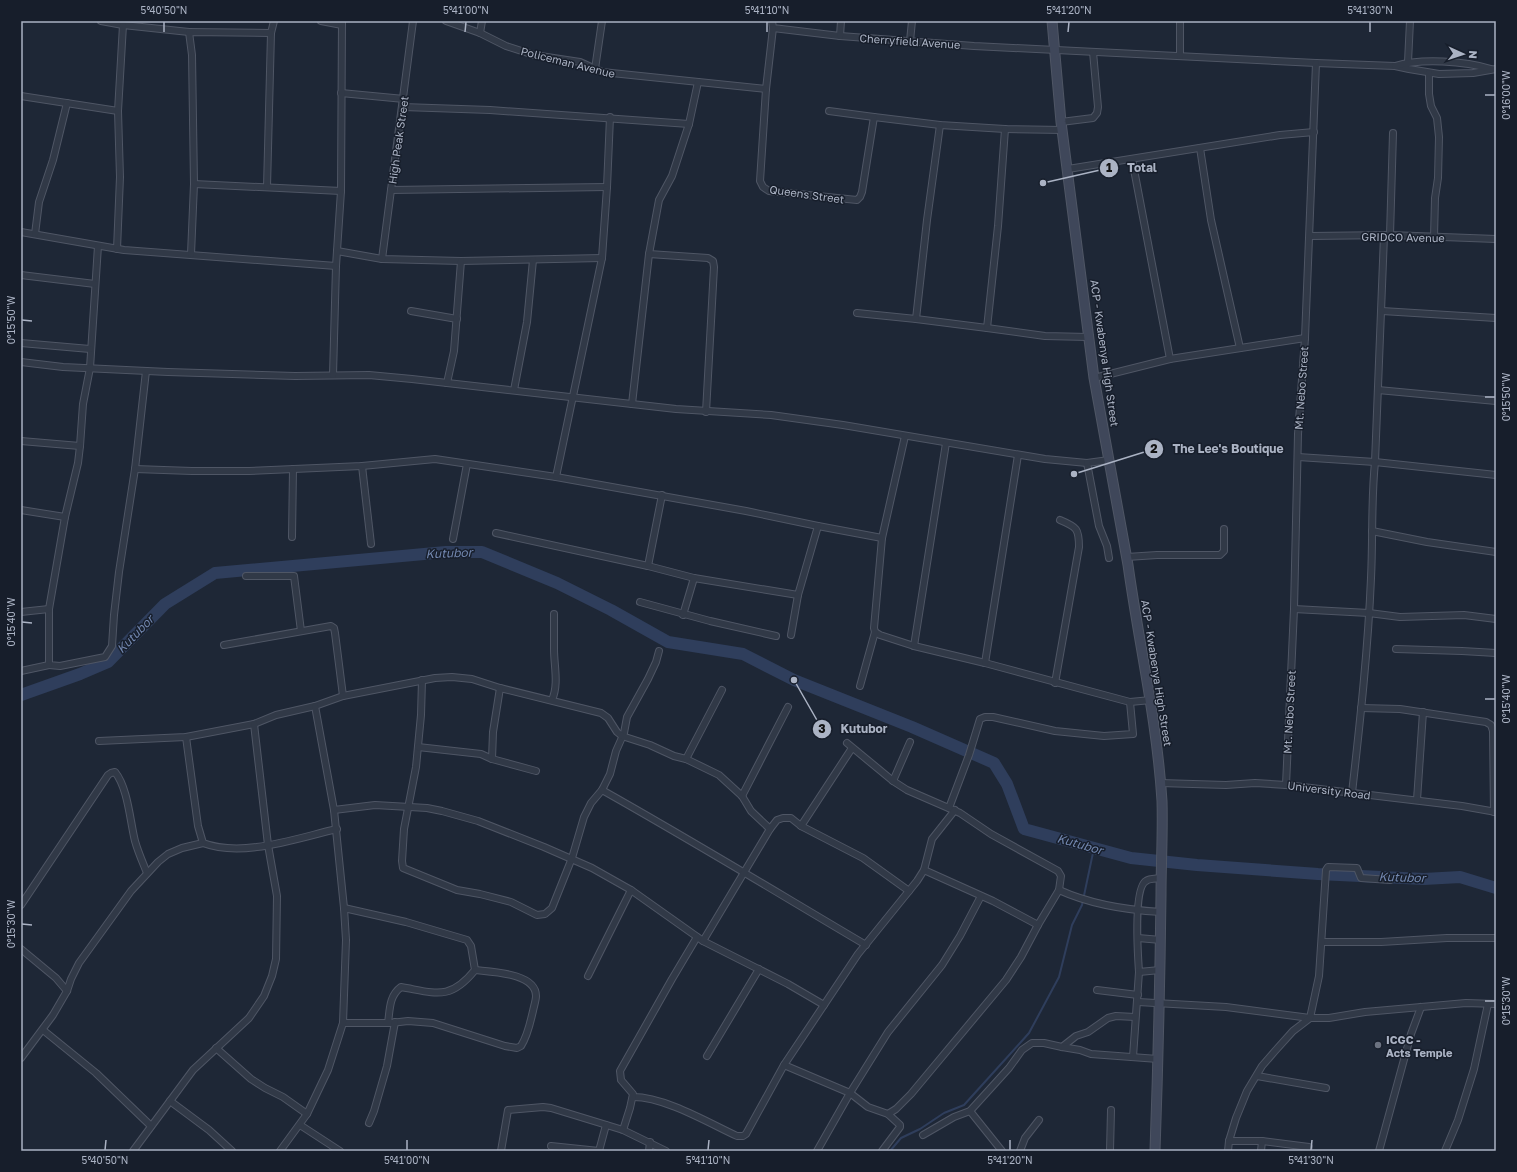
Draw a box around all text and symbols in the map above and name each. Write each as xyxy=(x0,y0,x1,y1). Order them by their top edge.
text: 5°40'50"N xyxy=(141,4,187,16)
text: 5°41'00"N xyxy=(443,4,489,16)
text: 5°41'10"N xyxy=(745,4,789,16)
text: 5°41'20"N xyxy=(1046,4,1092,16)
text: 5°41'30"N xyxy=(1347,4,1393,16)
street label: Cherryfield Avenue xyxy=(859,31,961,51)
north arrow xyxy=(1443,34,1483,74)
street label: Policeman Avenue xyxy=(519,44,617,80)
text: N xyxy=(1467,50,1480,59)
text: 0°16'00"W xyxy=(1500,70,1512,120)
street label: High Peak Street xyxy=(385,95,411,185)
callout: Total xyxy=(1099,156,1165,180)
text: 1 xyxy=(1106,160,1112,175)
text: Total xyxy=(1127,160,1157,175)
street label: Queens Street xyxy=(769,182,845,206)
street label: GRIDCO Avenue xyxy=(1361,230,1445,244)
street label: ACP - Kwabenya High Street xyxy=(1088,279,1122,427)
text: 0°15'50"W xyxy=(5,295,17,344)
street label: Mt. Nebo Street xyxy=(1292,346,1310,430)
text: 0°15'50"W xyxy=(1500,372,1512,421)
callout: The Lee's Boutique xyxy=(1144,437,1291,461)
text: 2 xyxy=(1150,441,1158,456)
text: The Lee's Boutique xyxy=(1172,441,1284,456)
water label: Kutubor xyxy=(425,545,475,561)
text: 0°15'40"W xyxy=(5,597,17,646)
street label: ACP - Kwabenya High Street xyxy=(1139,599,1175,747)
water label: Kutubor xyxy=(113,610,158,656)
street label: Mt. Nebo Street xyxy=(1280,670,1298,754)
text: 0°15'40"W xyxy=(1500,674,1512,723)
callout: Kutubor xyxy=(812,717,895,741)
text: 3 xyxy=(818,721,826,736)
text: Kutubor xyxy=(841,721,888,736)
street label: University Road xyxy=(1287,778,1371,802)
water label: Kutubor xyxy=(1056,830,1107,858)
water label: Kutubor xyxy=(1378,869,1428,885)
text: 0°15'30"W xyxy=(5,899,17,948)
text: 0°15'30"W xyxy=(1500,976,1512,1025)
place label: ICGC - Acts Temple xyxy=(1386,1033,1453,1059)
marker: ICGC - Acts Temple xyxy=(1373,1040,1383,1050)
text: 5°40'50"N xyxy=(82,1154,128,1166)
text: 5°41'00"N xyxy=(384,1154,430,1166)
text: 5°41'10"N xyxy=(686,1154,730,1166)
text: 5°41'20"N xyxy=(987,1154,1033,1166)
text: 5°41'30"N xyxy=(1288,1154,1334,1166)

